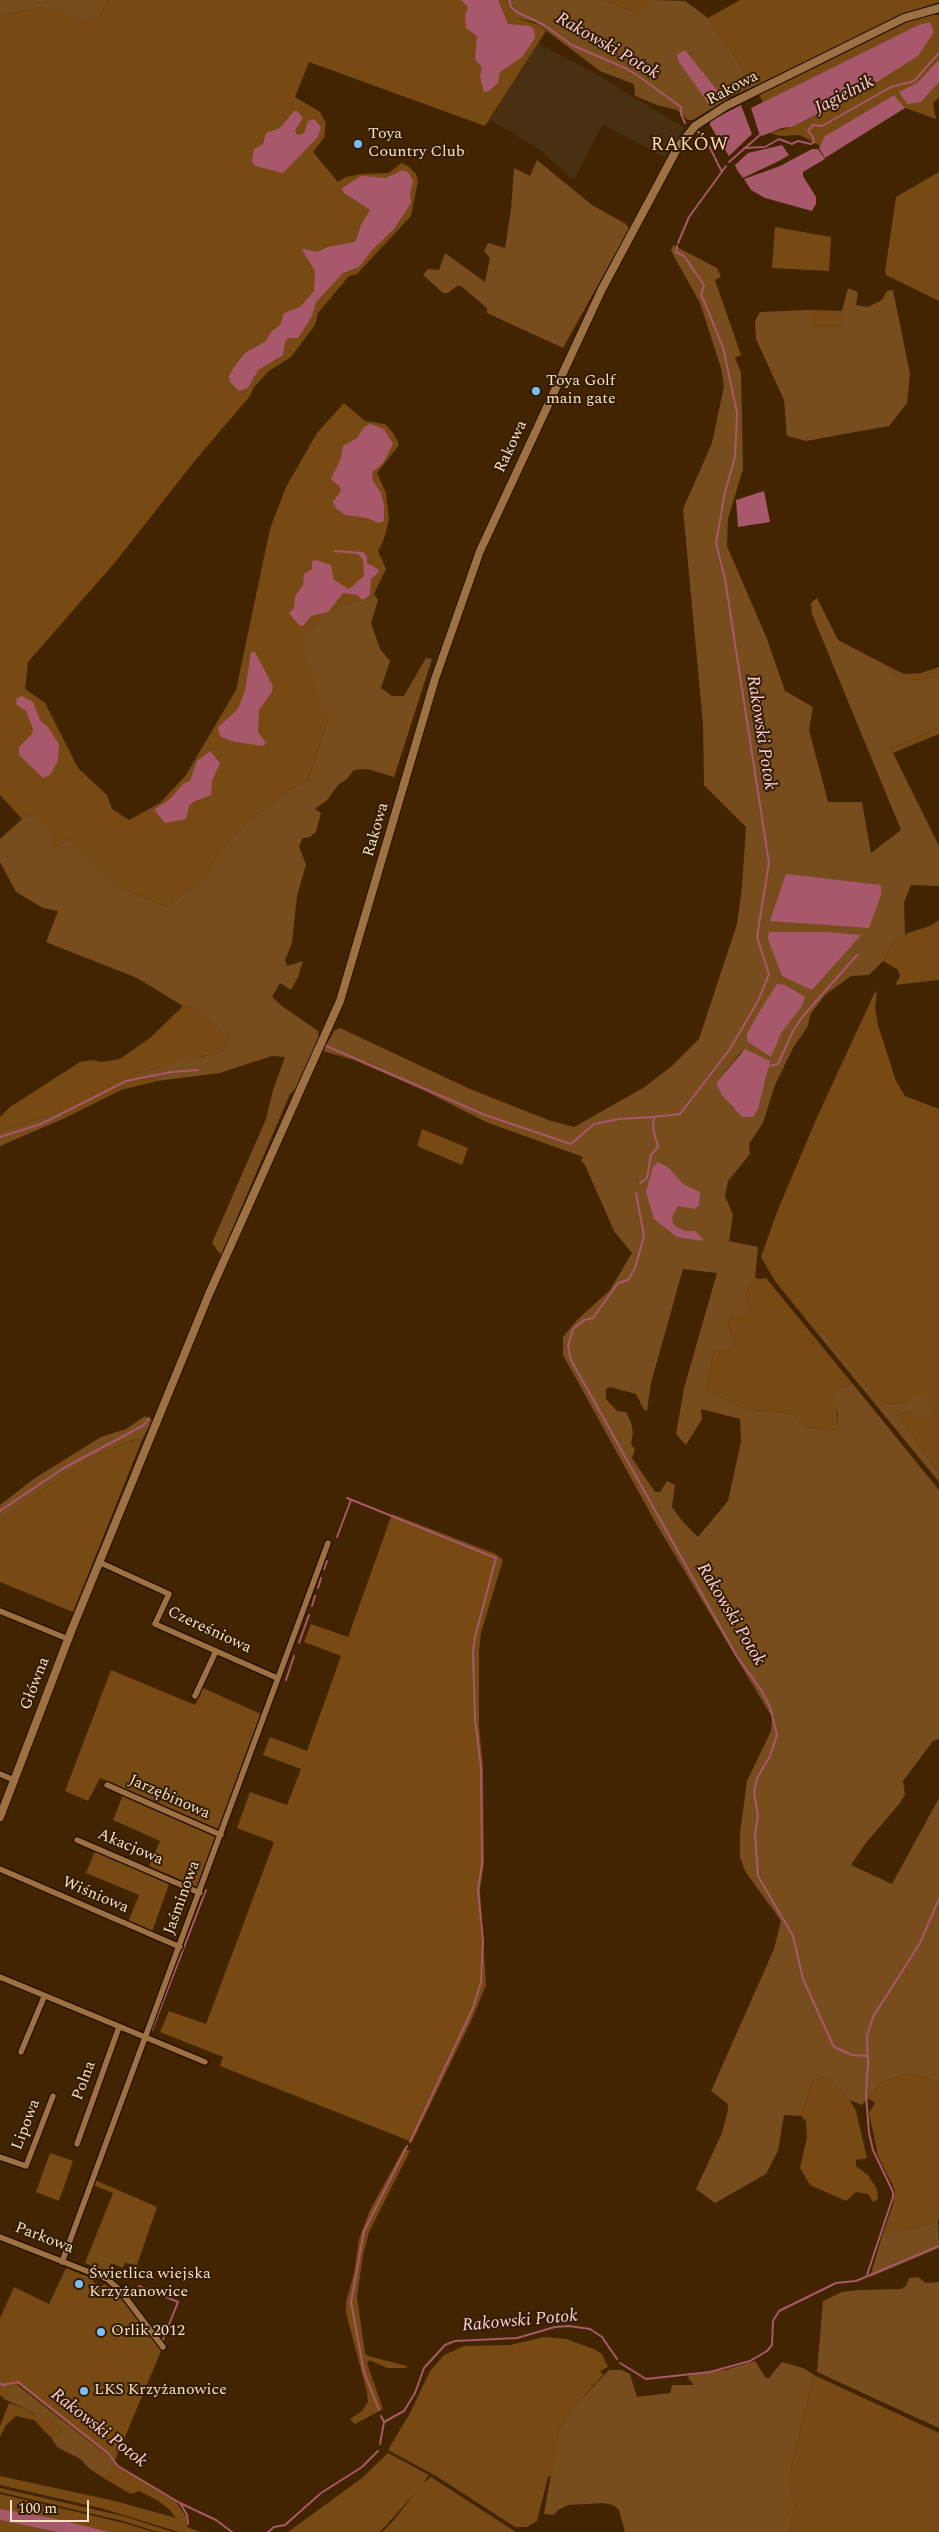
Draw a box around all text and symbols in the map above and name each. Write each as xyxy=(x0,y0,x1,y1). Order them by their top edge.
water label: Rakowski Potok xyxy=(551,9,663,85)
street label: Rakowa xyxy=(704,67,762,111)
water label: Jagielnik xyxy=(812,72,878,120)
place label: Toya Country Club xyxy=(368,125,465,163)
district label: RAKÓW xyxy=(650,135,730,157)
marker: Toya Country Club xyxy=(352,138,364,150)
place label: Toya Golf main gate xyxy=(546,372,616,410)
marker: Toya Golf main gate xyxy=(530,385,542,397)
street label: Rakowa xyxy=(492,418,532,476)
water label: Rakowski Potok xyxy=(740,674,780,792)
street label: Rakowa xyxy=(360,801,394,859)
water label: Rakowski Potok xyxy=(691,1560,769,1670)
street label: Czereśniowa xyxy=(164,1603,254,1659)
street label: Główna xyxy=(17,1655,55,1713)
street label: Jarzębinowa xyxy=(125,1772,213,1824)
street label: Akacjowa xyxy=(94,1826,166,1870)
street label: Jaśminowa xyxy=(161,1859,205,1937)
street label: Wiśniowa xyxy=(59,1873,131,1919)
street label: Polna xyxy=(69,2059,101,2103)
street label: Lipowa xyxy=(9,2097,45,2153)
street label: Parkowa xyxy=(12,2219,76,2259)
place label: Świetlica wiejska Krzyżanowice xyxy=(89,2265,211,2303)
marker: Świetlica wiejska Krzyżanowice xyxy=(73,2278,85,2290)
water label: Rakowski Potok xyxy=(461,2306,579,2338)
place label: Orlik 2012 xyxy=(111,2322,185,2342)
marker: Orlik 2012 xyxy=(95,2326,107,2338)
place label: LKS Krzyżanowice xyxy=(94,2381,227,2401)
water label: Rakowski Potok xyxy=(46,2385,150,2473)
marker: LKS Krzyżanowice xyxy=(78,2385,90,2397)
scale bar xyxy=(12,2490,91,2522)
text: 100 m xyxy=(18,2497,57,2520)

